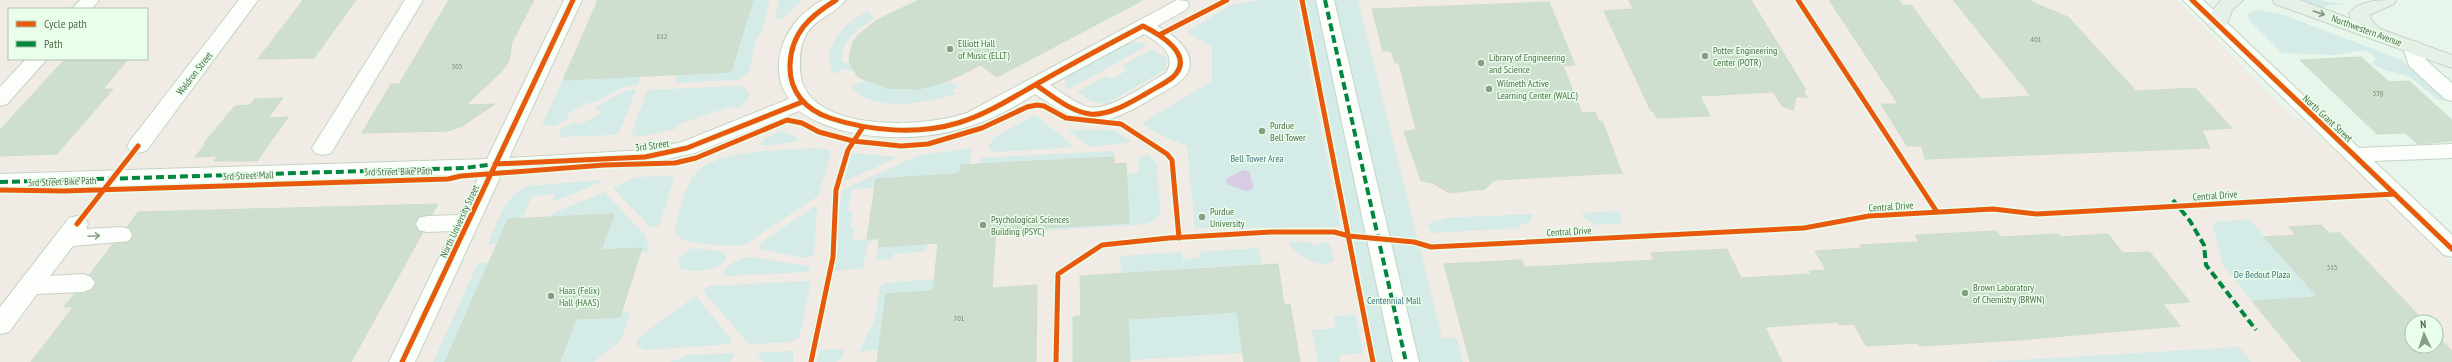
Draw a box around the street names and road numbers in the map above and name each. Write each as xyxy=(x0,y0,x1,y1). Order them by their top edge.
street label: Northwestern Avenue xyxy=(2330,12,2404,49)
street label: Waldron Street xyxy=(173,49,215,98)
street label: North Grant Street xyxy=(2300,92,2356,145)
street label: 3rd Street xyxy=(634,137,670,154)
street label: 3rd Street Bike Path xyxy=(363,164,433,179)
street label: 3rd Street Mall xyxy=(222,168,275,183)
street label: 3rd Street Bike Path xyxy=(27,174,97,189)
street label: North University Street xyxy=(437,182,482,260)
street label: Central Drive xyxy=(2192,187,2238,204)
street label: Central Drive xyxy=(1868,198,1914,215)
street label: Central Drive xyxy=(1546,224,1592,239)

